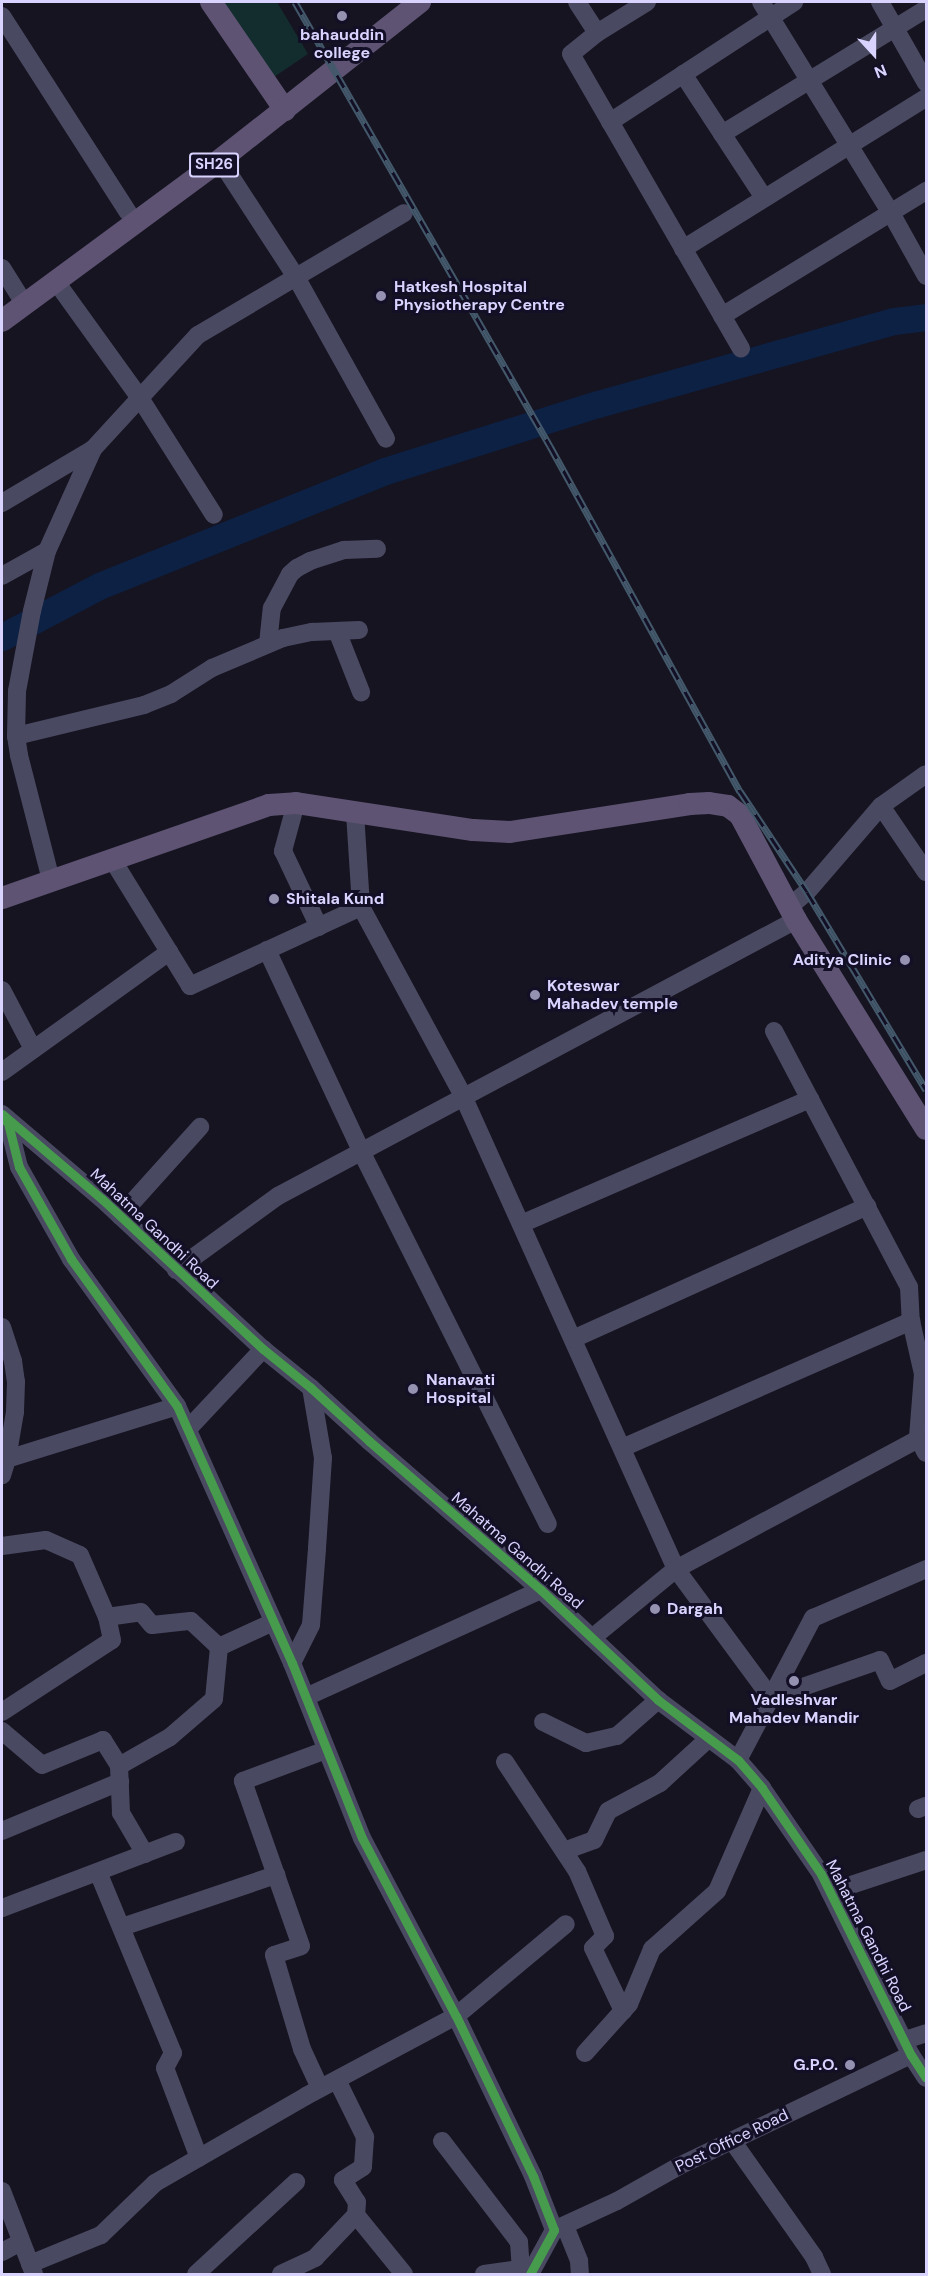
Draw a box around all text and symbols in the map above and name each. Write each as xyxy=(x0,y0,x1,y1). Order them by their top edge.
marker: bahauddin college xyxy=(335,9,349,23)
north arrow xyxy=(844,24,904,84)
place label: bahauddin college xyxy=(300,25,384,63)
text: N xyxy=(871,59,890,83)
road number: SH26 xyxy=(188,153,240,177)
place label: Hatkesh Hospital Physiotherapy Centre xyxy=(394,277,565,315)
marker: Hatkesh Hospital Physiotherapy Centre xyxy=(372,287,390,305)
place label: Shitala Kund xyxy=(286,889,384,909)
marker: Shitala Kund xyxy=(267,892,281,906)
place label: Aditya Clinic xyxy=(793,950,892,970)
marker: Aditya Clinic xyxy=(896,951,914,969)
place label: Koteswar Mahadev temple xyxy=(547,976,678,1014)
marker: Koteswar Mahadev temple xyxy=(528,988,542,1002)
street label: Mahatma Gandhi Road xyxy=(86,1165,222,1293)
place label: Nanavati Hospital xyxy=(426,1370,495,1408)
marker: Nanavati Hospital xyxy=(404,1380,422,1398)
street label: Mahatma Gandhi Road xyxy=(447,1489,587,1613)
place label: Dargah xyxy=(667,1599,723,1619)
marker: Dargah xyxy=(648,1602,662,1616)
marker: Vadleshvar Mahadev Mandir xyxy=(787,1674,801,1688)
place label: Vadleshvar Mahadev Mandir xyxy=(729,1690,859,1728)
street label: Mahatma Gandhi Road xyxy=(821,1857,915,2015)
place label: G.P.O. xyxy=(793,2055,838,2075)
marker: G.P.O. xyxy=(843,2058,857,2072)
street label: Post Office Road xyxy=(672,2105,792,2177)

